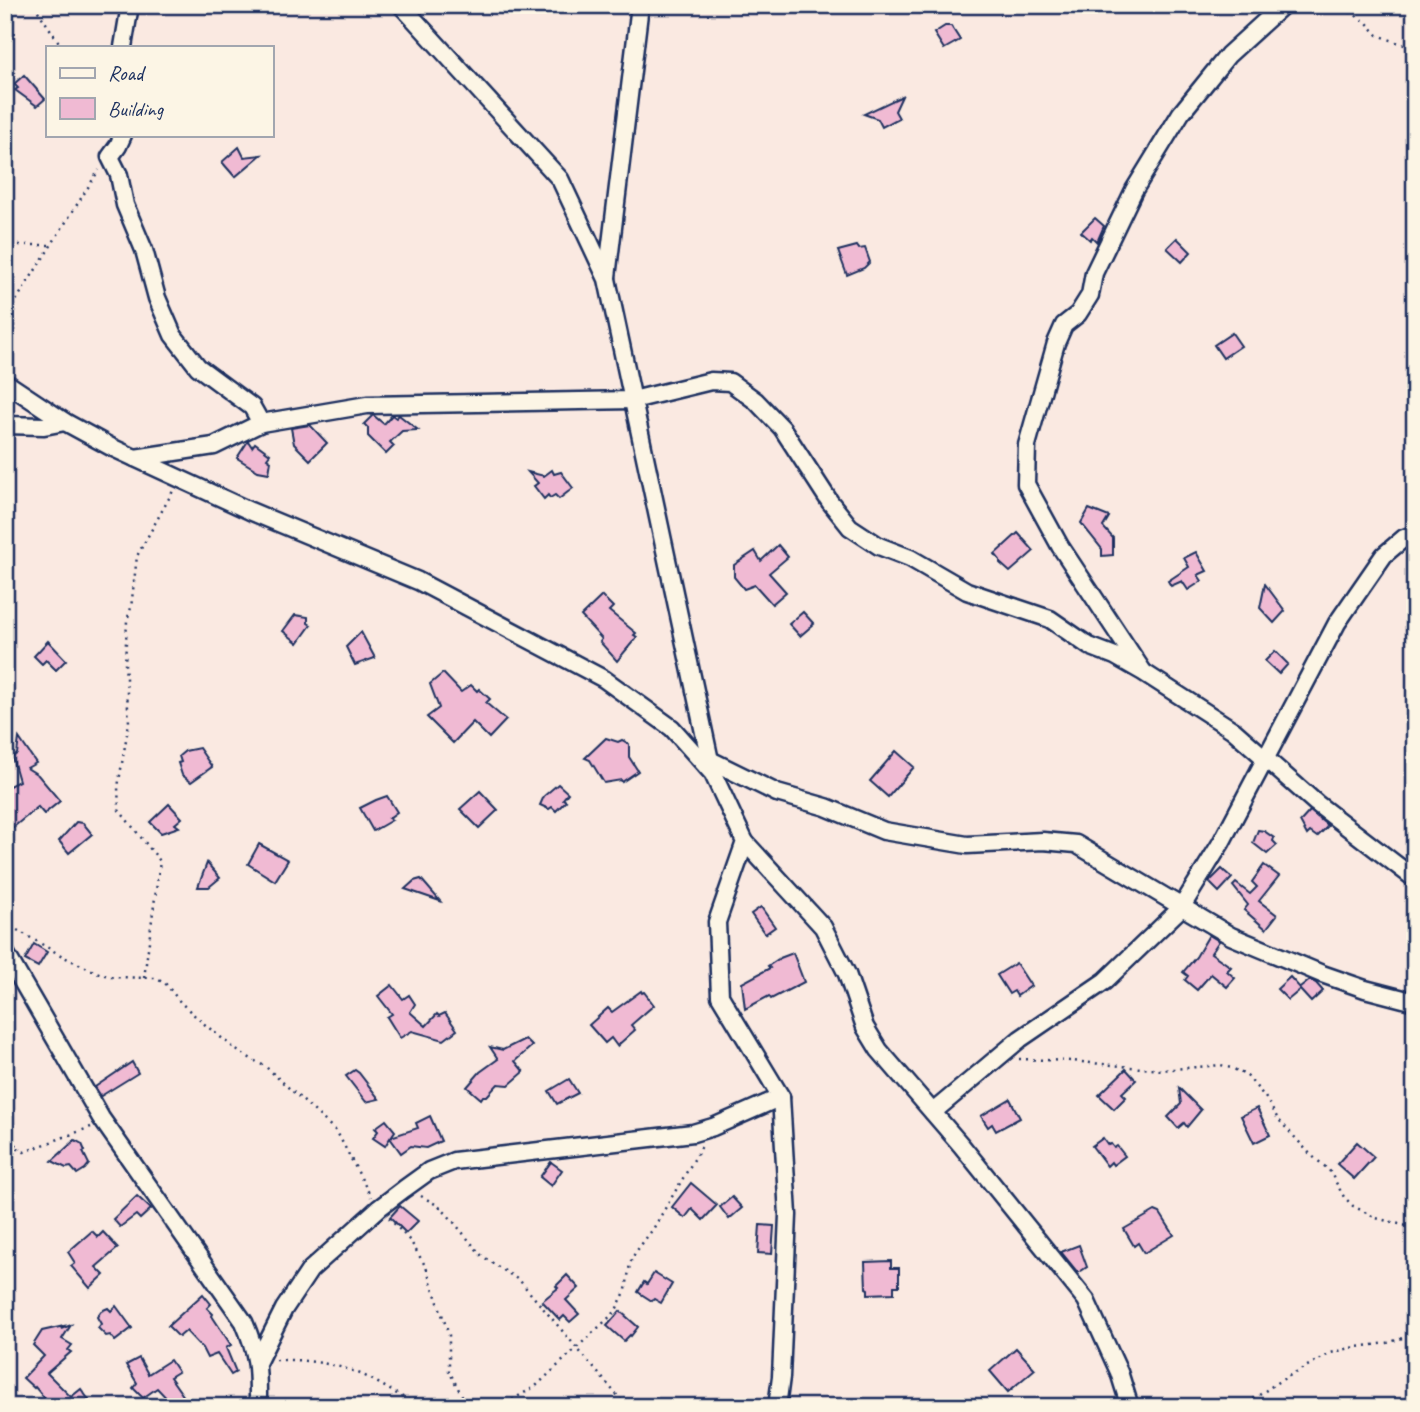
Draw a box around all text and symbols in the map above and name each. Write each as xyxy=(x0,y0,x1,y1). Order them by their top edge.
legend xyxy=(46,46,273,136)
text: Road xyxy=(108,60,147,86)
text: Building xyxy=(108,96,165,122)

